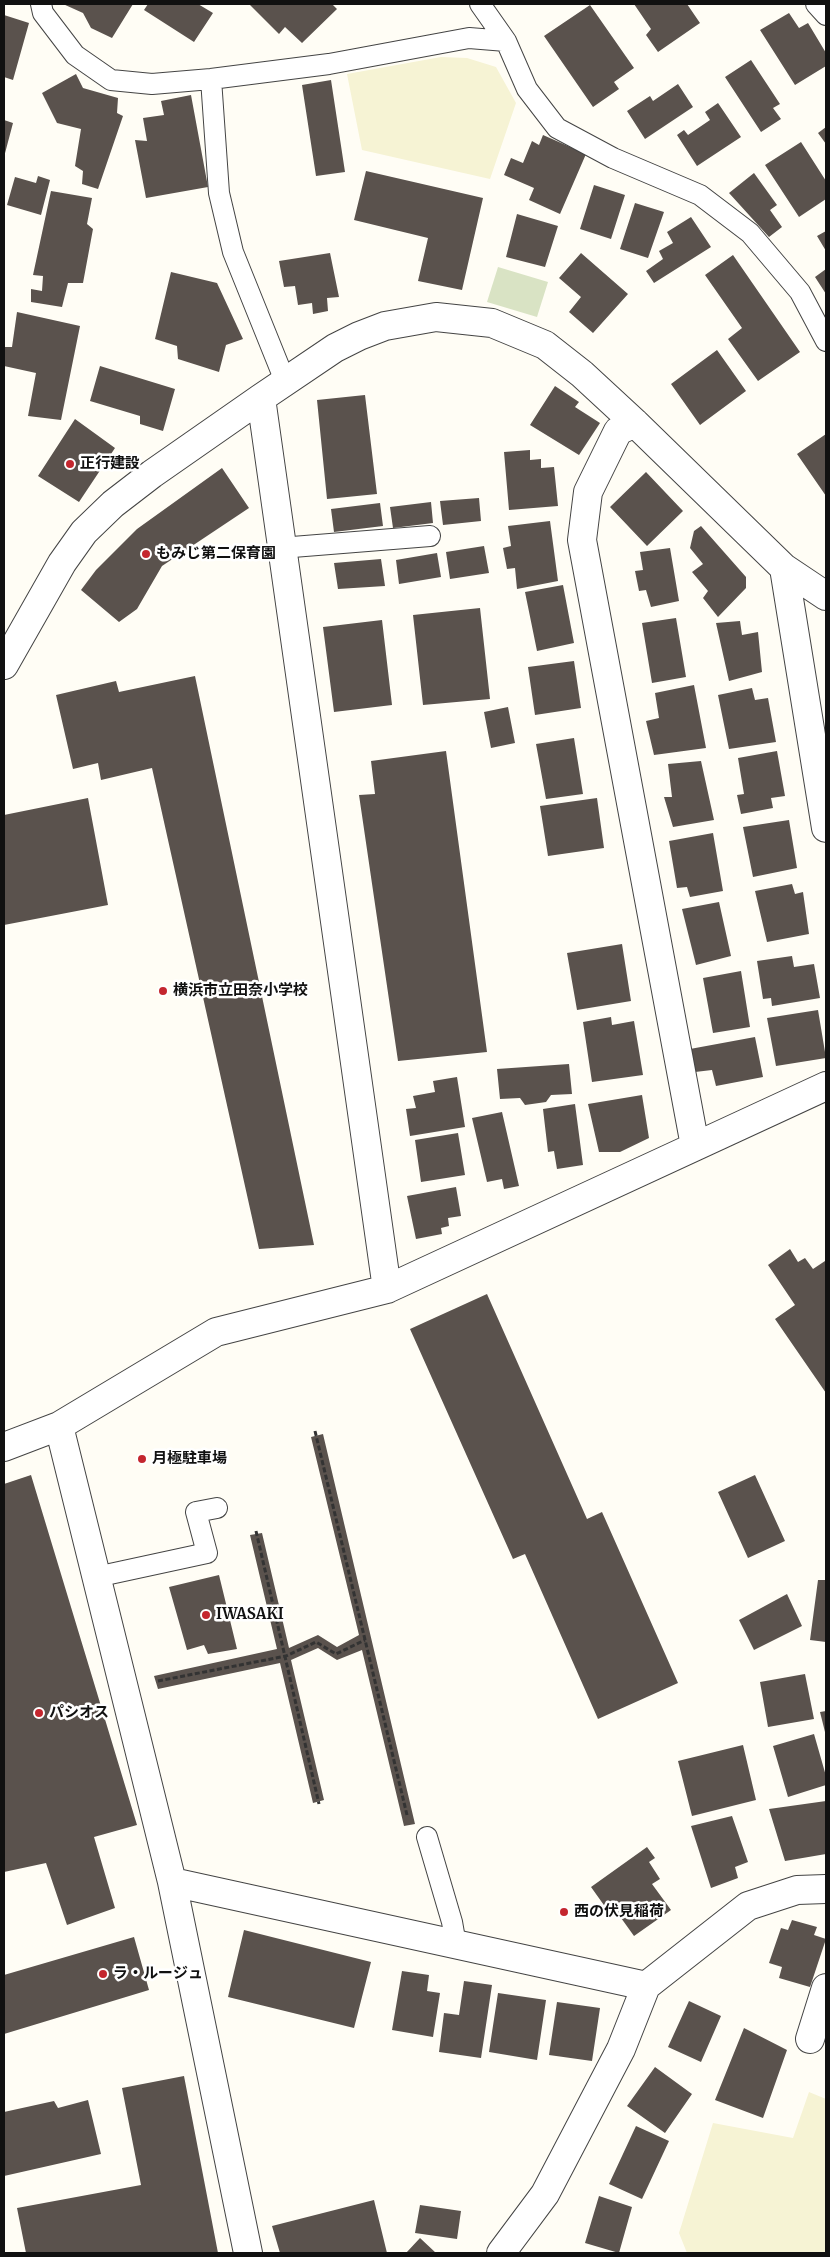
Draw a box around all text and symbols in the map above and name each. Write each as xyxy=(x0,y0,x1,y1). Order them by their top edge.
place label: 正行建設 xyxy=(80,455,140,473)
marker: 正行建設 xyxy=(64,458,76,470)
place label: もみじ第二保育園 xyxy=(156,545,276,563)
marker: もみじ第二保育園 xyxy=(140,548,152,560)
place label: 横浜市立田奈小学校 xyxy=(173,982,308,1000)
marker: 横浜市立田奈小学校 xyxy=(157,985,169,997)
place label: 月極駐車場 xyxy=(152,1450,227,1468)
marker: 月極駐車場 xyxy=(136,1453,148,1465)
place label: IWASAKI xyxy=(216,1606,284,1624)
marker: IWASAKI xyxy=(200,1609,212,1621)
place label: パシオス xyxy=(49,1704,109,1722)
marker: パシオス xyxy=(33,1707,45,1719)
place label: 西の伏見稲荷 xyxy=(574,1903,664,1921)
marker: 西の伏見稲荷 xyxy=(558,1906,570,1918)
place label: ラ・ルージュ xyxy=(113,1965,203,1983)
marker: ラ・ルージュ xyxy=(97,1968,109,1980)

